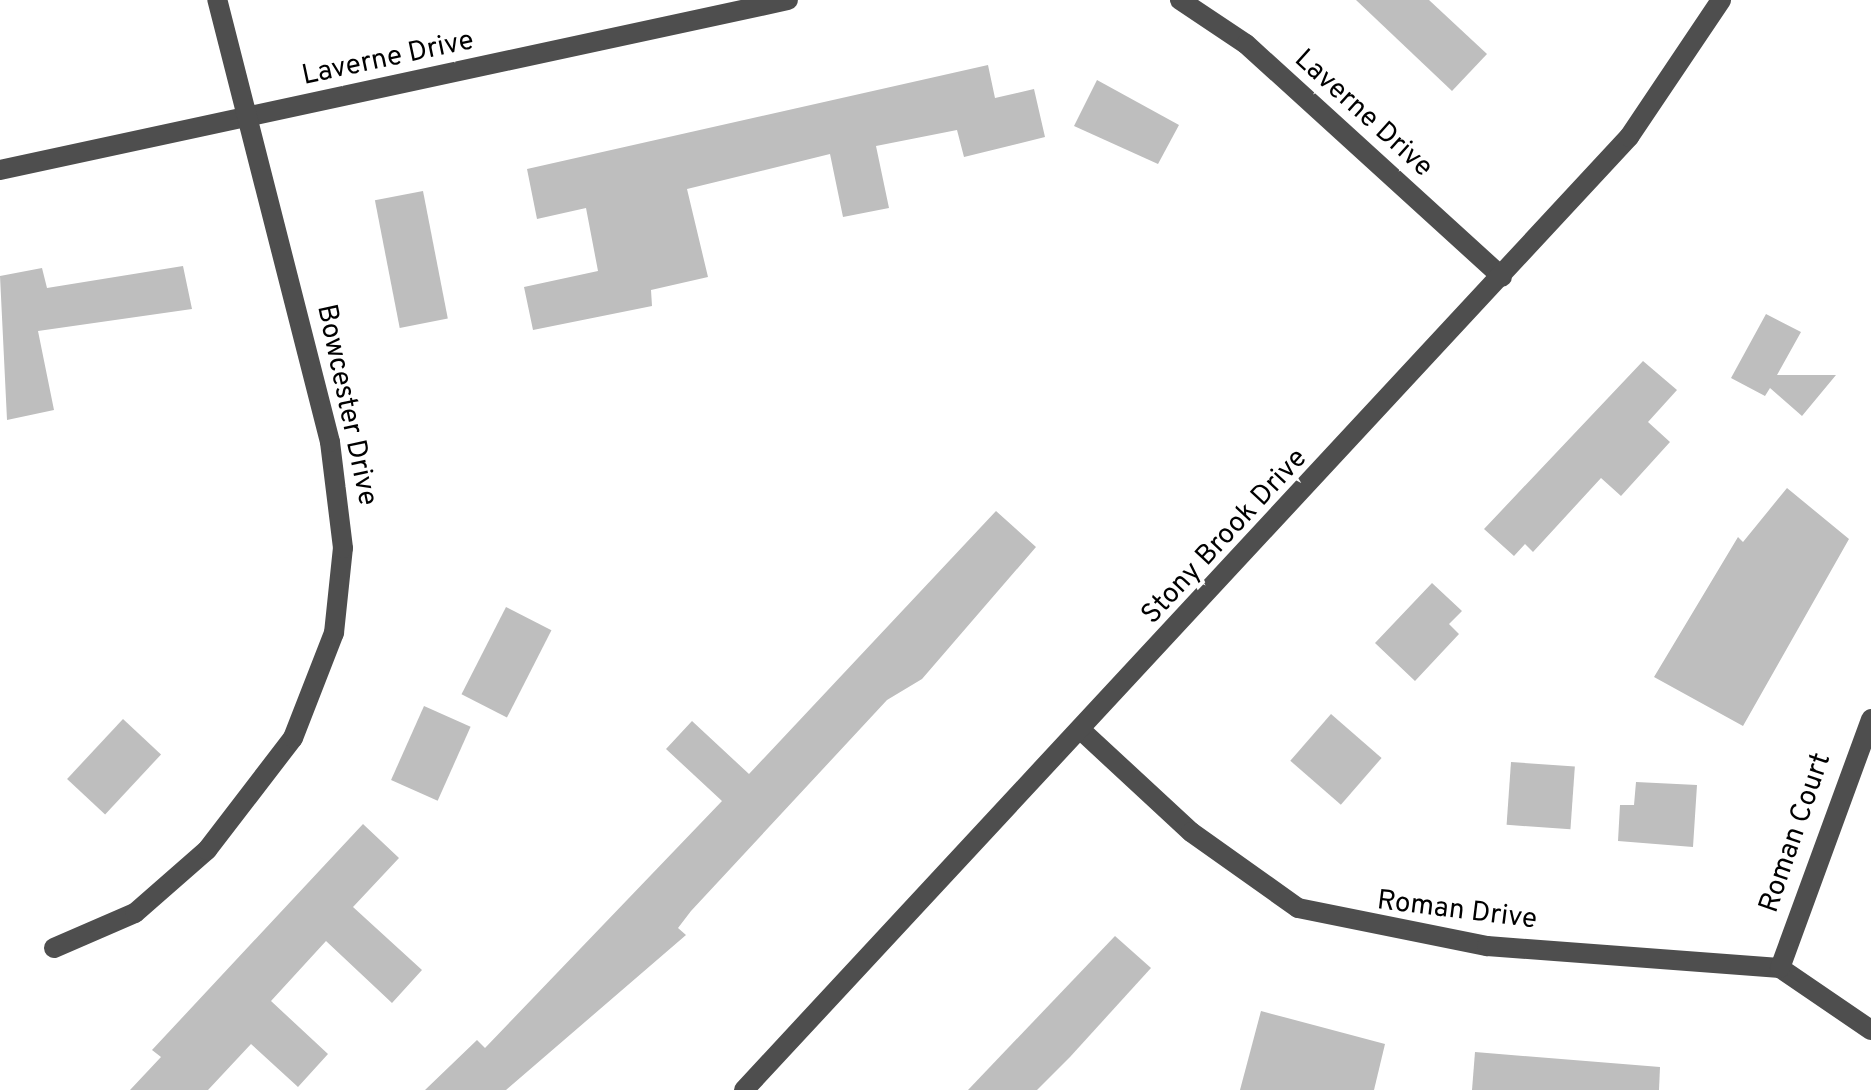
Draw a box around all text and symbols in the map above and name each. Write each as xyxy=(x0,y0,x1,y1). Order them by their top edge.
street label: Laverne Drive xyxy=(299,24,477,94)
street label: Laverne Drive xyxy=(1287,43,1439,185)
street label: Bowcester Drive xyxy=(308,301,384,509)
street label: Stony Brook Drive xyxy=(1135,442,1315,632)
street label: Roman Court xyxy=(1753,749,1839,917)
street label: Roman Drive xyxy=(1375,885,1539,937)

